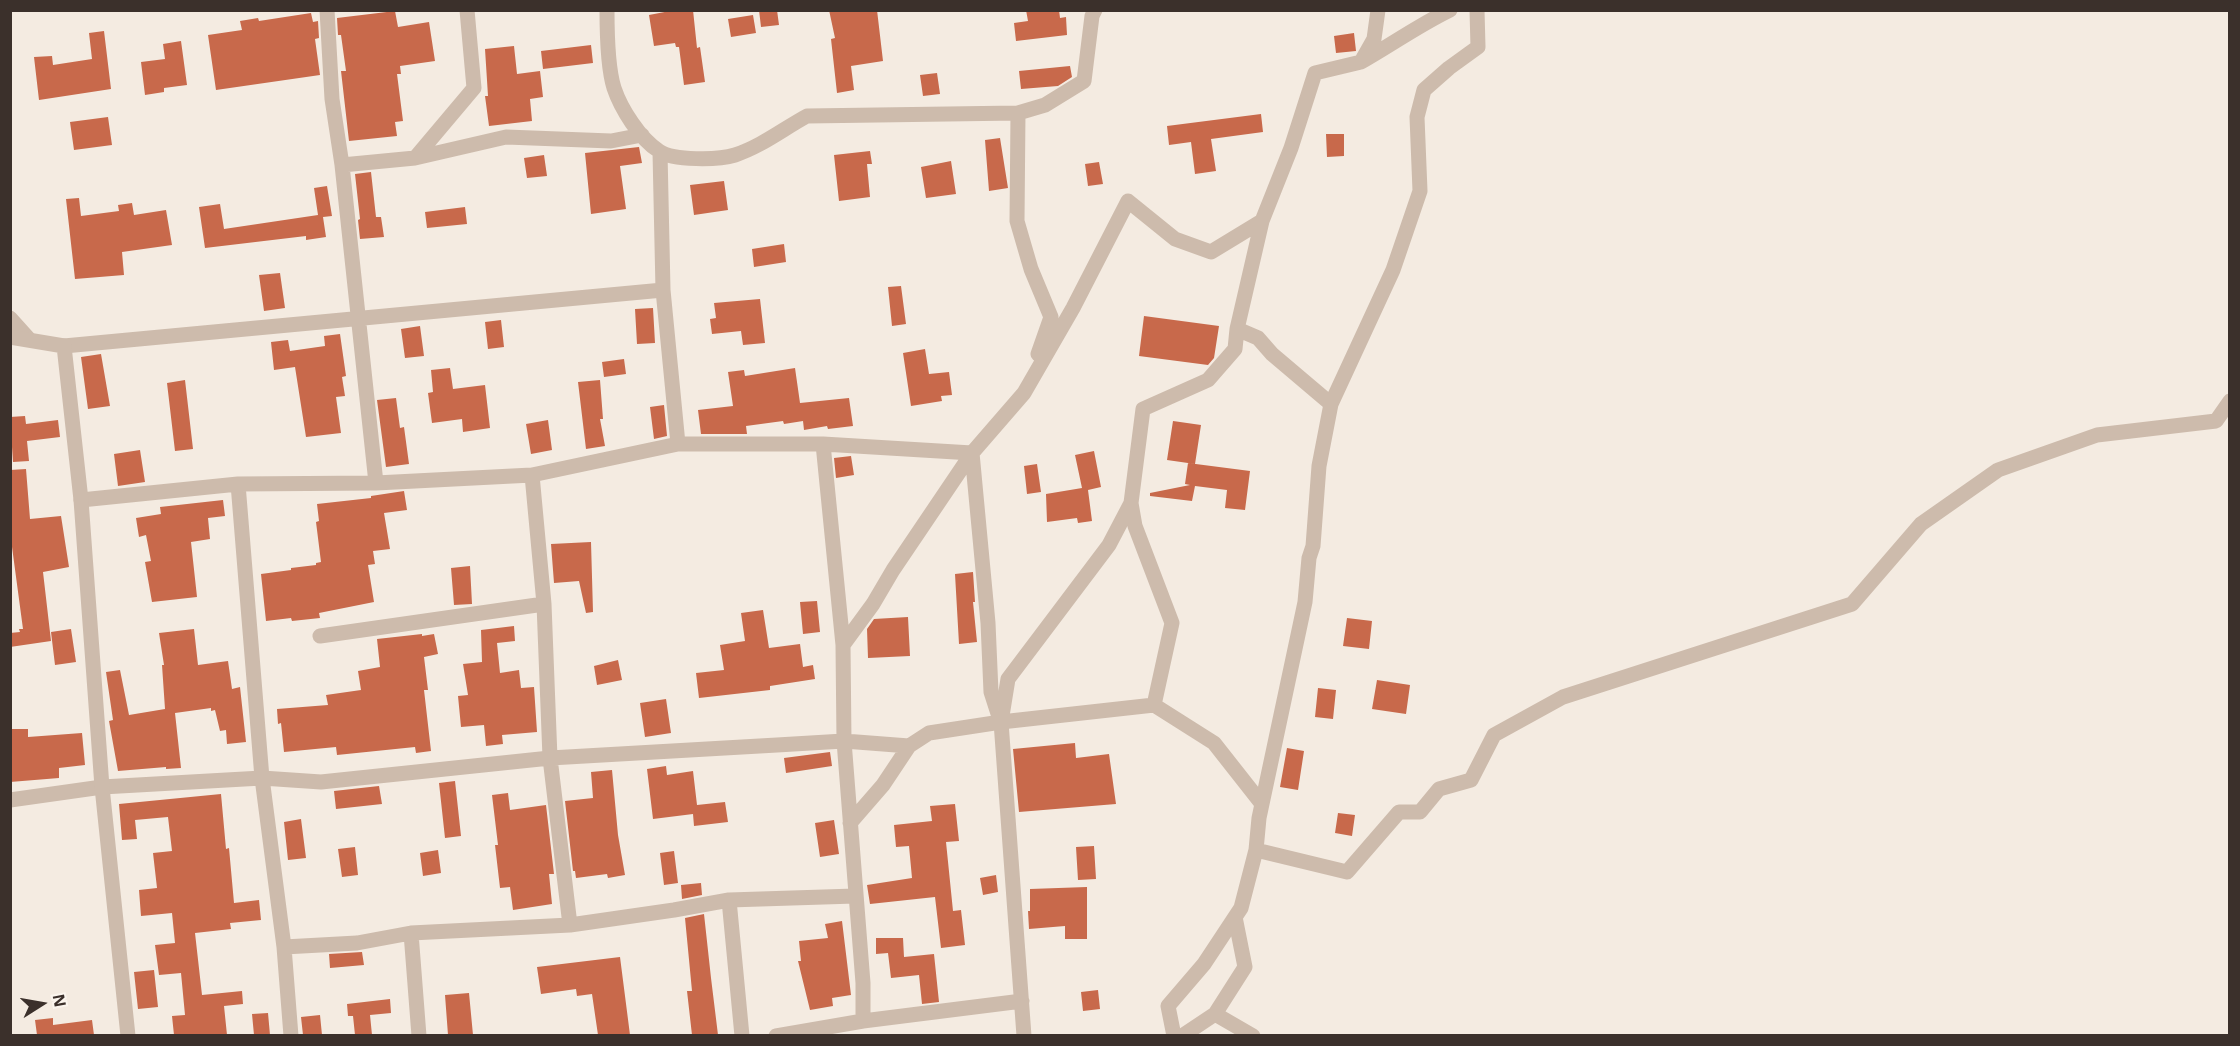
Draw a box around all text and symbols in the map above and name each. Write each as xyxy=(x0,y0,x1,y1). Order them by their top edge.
north arrow xyxy=(12,974,72,1034)
text: N xyxy=(48,992,72,1009)

